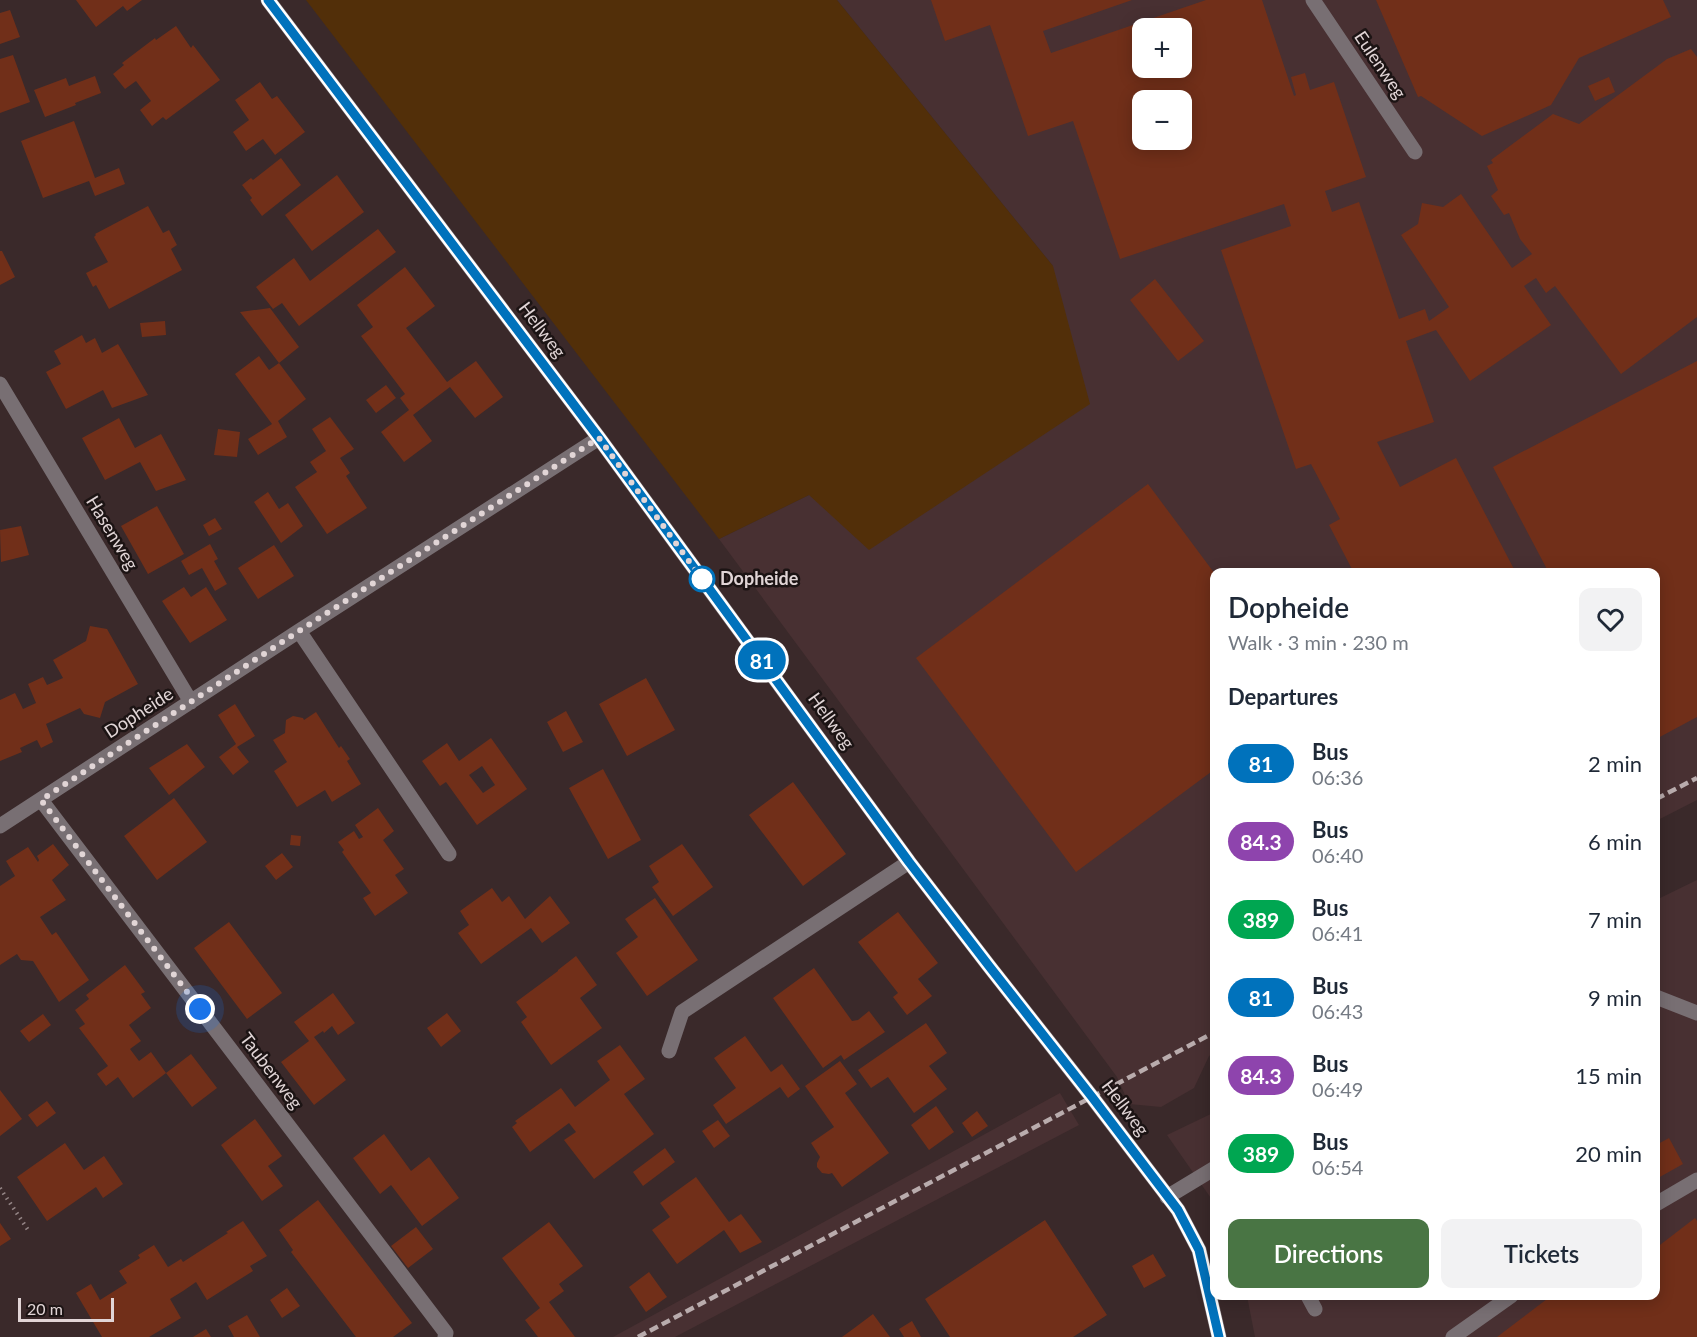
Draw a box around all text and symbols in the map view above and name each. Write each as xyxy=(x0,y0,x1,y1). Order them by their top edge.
map controls xyxy=(1132,18,1192,150)
button: + xyxy=(1132,18,1192,78)
street label: Eulenweg xyxy=(1350,27,1411,102)
button: − xyxy=(1132,90,1192,150)
street label: Hellweg xyxy=(515,297,571,362)
street label: Hasenweg xyxy=(82,491,144,574)
marker: Dopheide xyxy=(689,566,715,592)
place label: Dopheide xyxy=(720,567,799,589)
button: heart xyxy=(1579,588,1642,651)
text: Dopheide xyxy=(1228,590,1349,624)
text: Walk · 3 min · 230 m xyxy=(1228,630,1409,654)
line badge: 81 xyxy=(735,640,789,680)
text: 81 xyxy=(750,648,774,673)
street label: Dopheide xyxy=(100,682,177,742)
text: Departures xyxy=(1228,683,1338,710)
street label: Hellweg xyxy=(804,688,860,753)
text: Bus xyxy=(1312,738,1348,765)
text: 2 min xyxy=(1588,750,1642,777)
text: 81 xyxy=(1249,751,1273,776)
text: 06:36 xyxy=(1312,765,1363,789)
text: Bus xyxy=(1312,816,1348,843)
text: 6 min xyxy=(1588,828,1642,855)
text: 84.3 xyxy=(1240,829,1282,854)
text: 06:40 xyxy=(1312,843,1363,867)
text: Bus xyxy=(1312,894,1348,921)
text: 7 min xyxy=(1588,906,1642,933)
text: 389 xyxy=(1243,907,1279,932)
text: 06:41 xyxy=(1312,921,1363,945)
text: Bus xyxy=(1312,972,1348,999)
text: 9 min xyxy=(1588,984,1642,1011)
text: 81 xyxy=(1249,985,1273,1010)
your location xyxy=(185,994,215,1024)
text: 06:43 xyxy=(1312,999,1363,1023)
street label: Taubenweg xyxy=(236,1028,308,1113)
text: Bus xyxy=(1312,1050,1348,1077)
text: 15 min xyxy=(1575,1062,1642,1089)
text: 84.3 xyxy=(1240,1063,1282,1088)
street label: Hellweg xyxy=(1098,1075,1154,1140)
text: 06:49 xyxy=(1312,1077,1363,1101)
text: Bus xyxy=(1312,1128,1348,1155)
text: 20 min xyxy=(1575,1140,1642,1167)
text: 389 xyxy=(1243,1141,1279,1166)
text: 06:54 xyxy=(1312,1155,1363,1179)
button: Directions xyxy=(1228,1219,1429,1288)
button: Tickets xyxy=(1441,1219,1642,1288)
scale bar xyxy=(18,1295,114,1322)
text: 20 m xyxy=(27,1299,63,1318)

